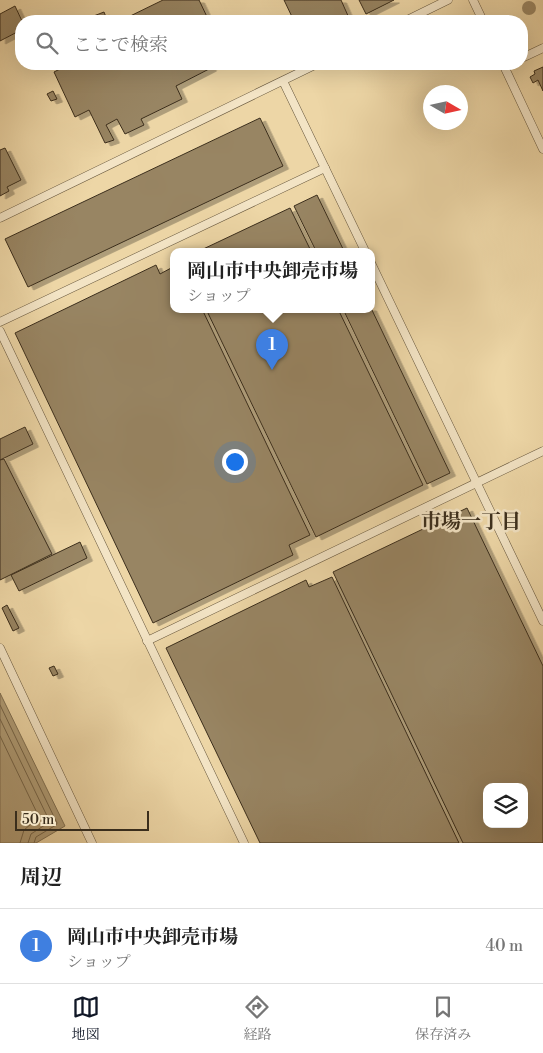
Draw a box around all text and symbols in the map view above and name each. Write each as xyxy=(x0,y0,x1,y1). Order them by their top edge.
search box xyxy=(15,15,528,70)
icon: search xyxy=(33,29,61,57)
text: ここで検索 xyxy=(73,33,168,57)
north arrow xyxy=(423,85,468,130)
popup xyxy=(170,248,375,313)
text: 岡山市中央卸売市場 xyxy=(187,259,358,283)
text: ショップ xyxy=(187,286,251,306)
pin: 1 xyxy=(256,329,288,370)
your location xyxy=(222,449,248,475)
district label: 市場一丁目 xyxy=(421,510,521,535)
map controls xyxy=(483,783,528,828)
button: layers xyxy=(483,783,528,828)
scale bar xyxy=(15,808,149,831)
text: 50 m xyxy=(22,811,54,829)
text: 周辺 xyxy=(20,865,62,891)
text: 岡山市中央卸売市場 xyxy=(67,925,238,949)
text: 1 xyxy=(32,936,40,956)
text: 40 m xyxy=(486,936,523,956)
text: ショップ xyxy=(67,952,131,972)
tab: 地図 xyxy=(72,993,100,1044)
tab: 経路 xyxy=(243,993,271,1044)
tab: 保存済み xyxy=(415,993,471,1044)

